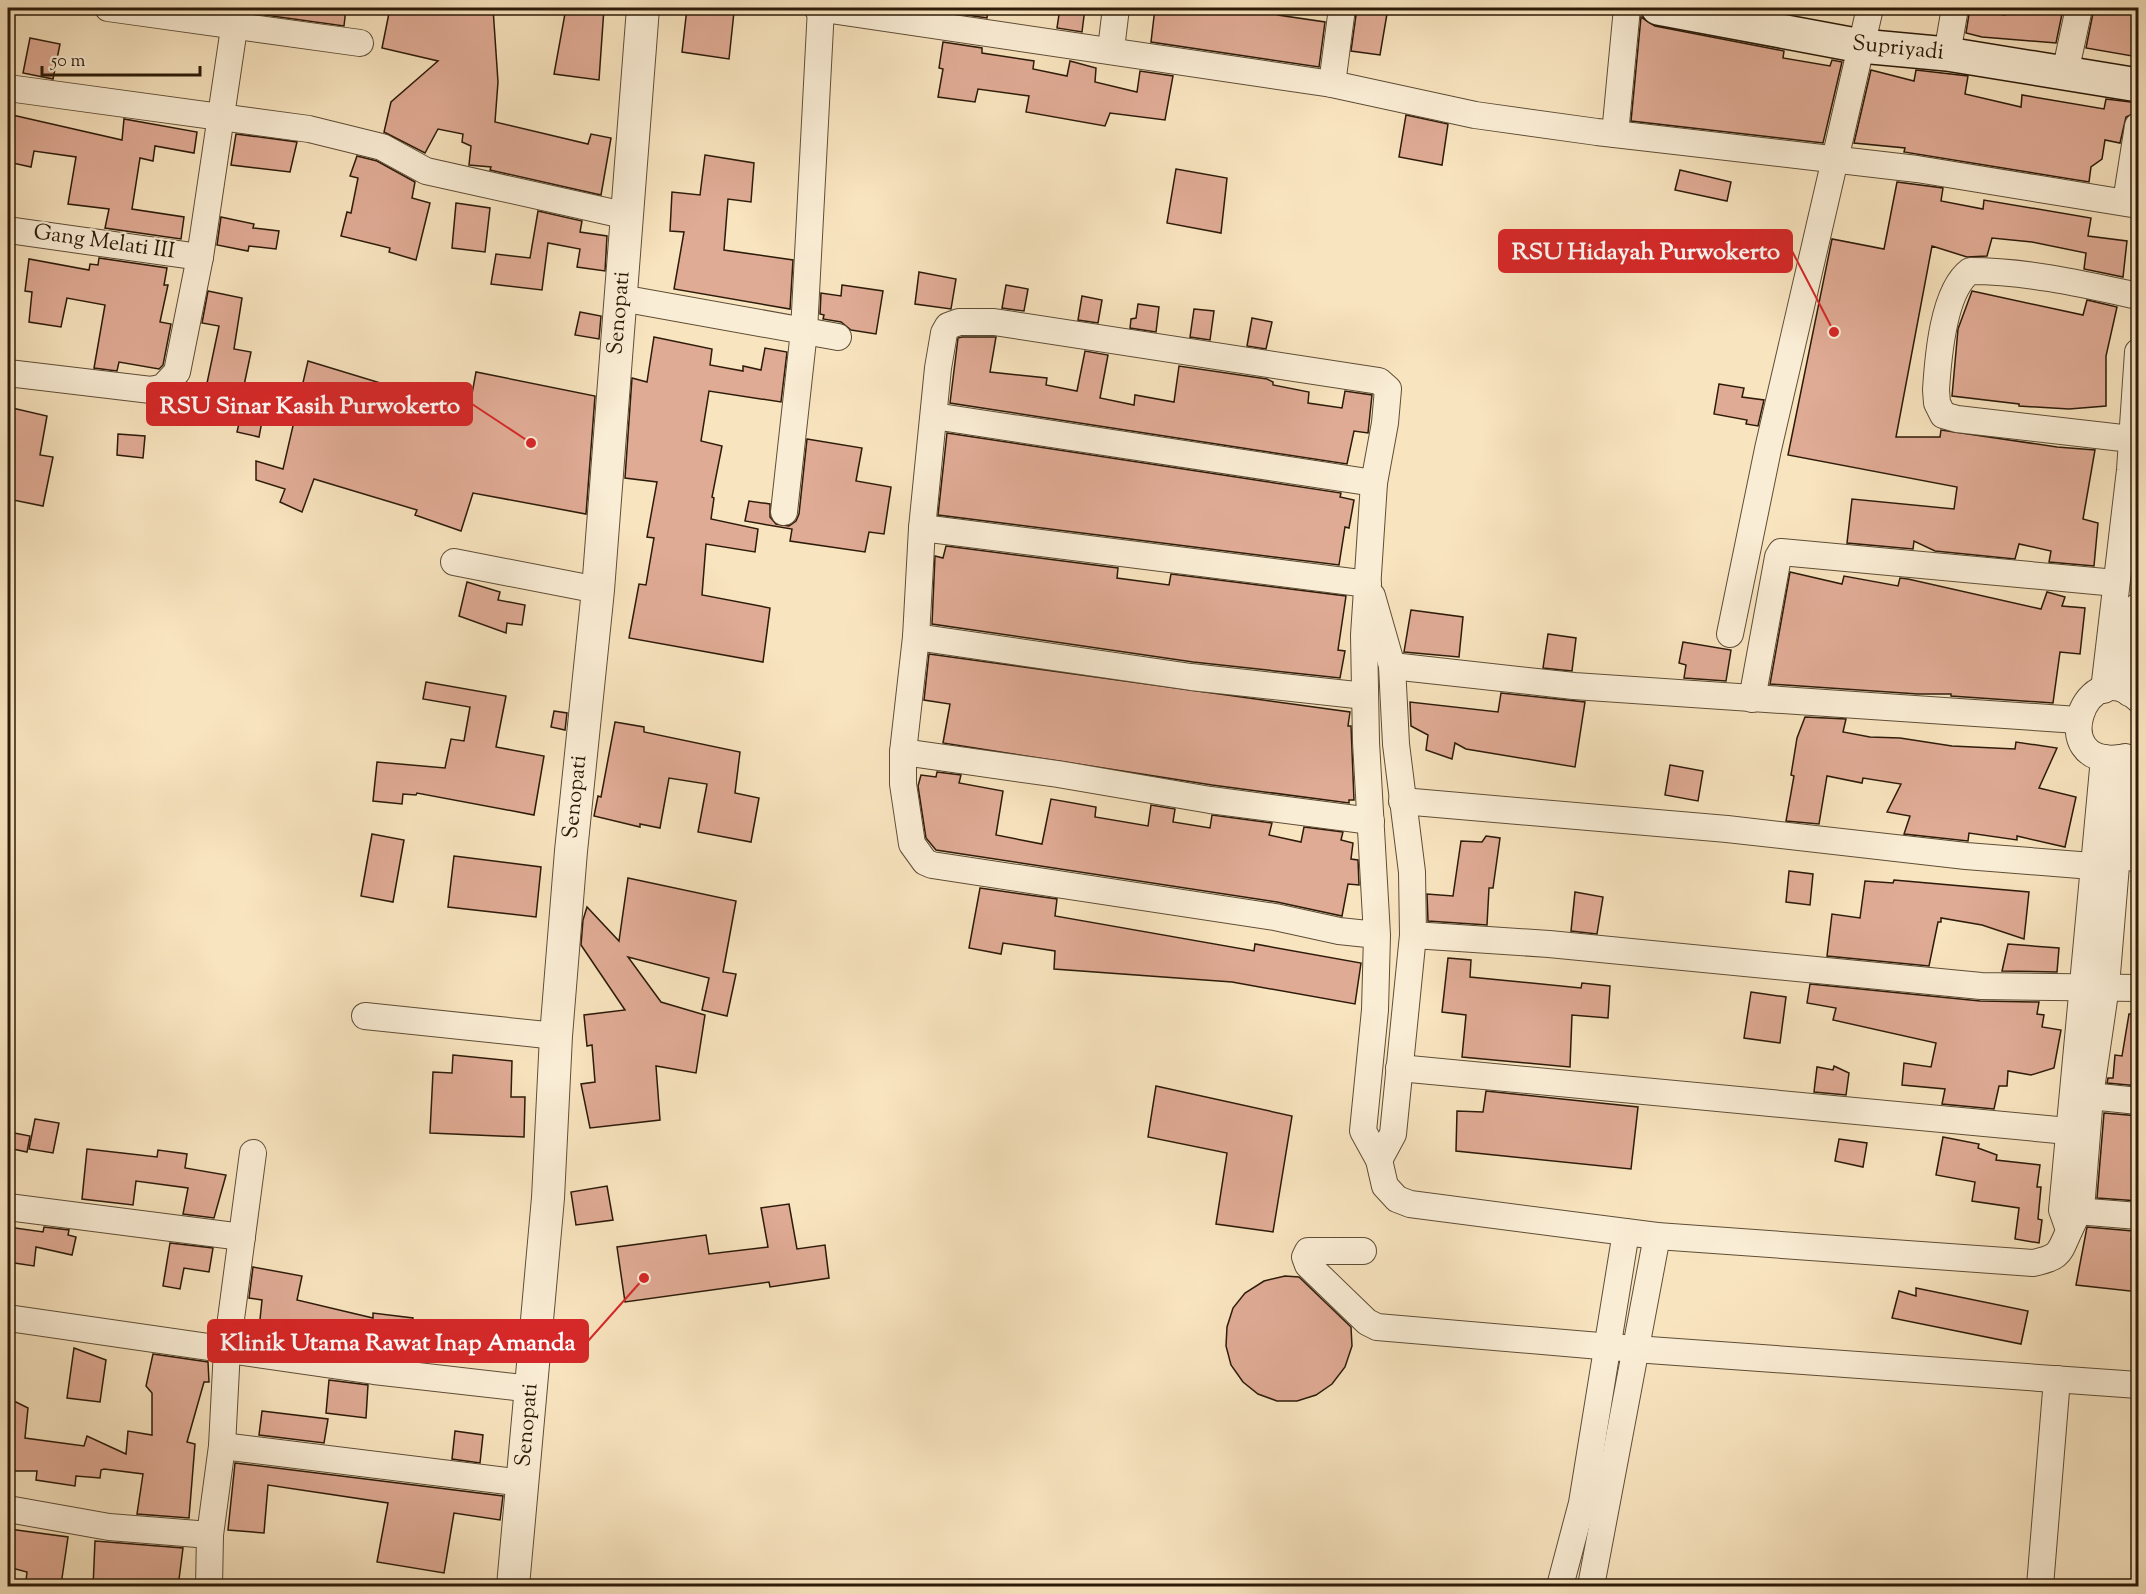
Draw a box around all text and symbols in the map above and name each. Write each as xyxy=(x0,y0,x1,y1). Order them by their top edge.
street label: Supriyadi xyxy=(1851,28,1945,70)
scale bar xyxy=(42,39,200,77)
text: 50 m xyxy=(50,49,86,75)
street label: Gang Melati III xyxy=(31,217,177,269)
callout: RSU Hidayah Purwokerto xyxy=(1499,230,1792,272)
text: RSU Hidayah Purwokerto xyxy=(1512,236,1780,270)
street label: Senopati xyxy=(600,270,640,356)
callout: RSU Sinar Kasih Purwokerto xyxy=(147,383,472,425)
text: RSU Sinar Kasih Purwokerto xyxy=(160,390,460,424)
street label: Senopati xyxy=(556,754,596,840)
callout: Klinik Utama Rawat Inap Amanda xyxy=(208,1320,588,1362)
text: Klinik Utama Rawat Inap Amanda xyxy=(220,1327,577,1361)
street label: Senopati xyxy=(508,1382,548,1468)

